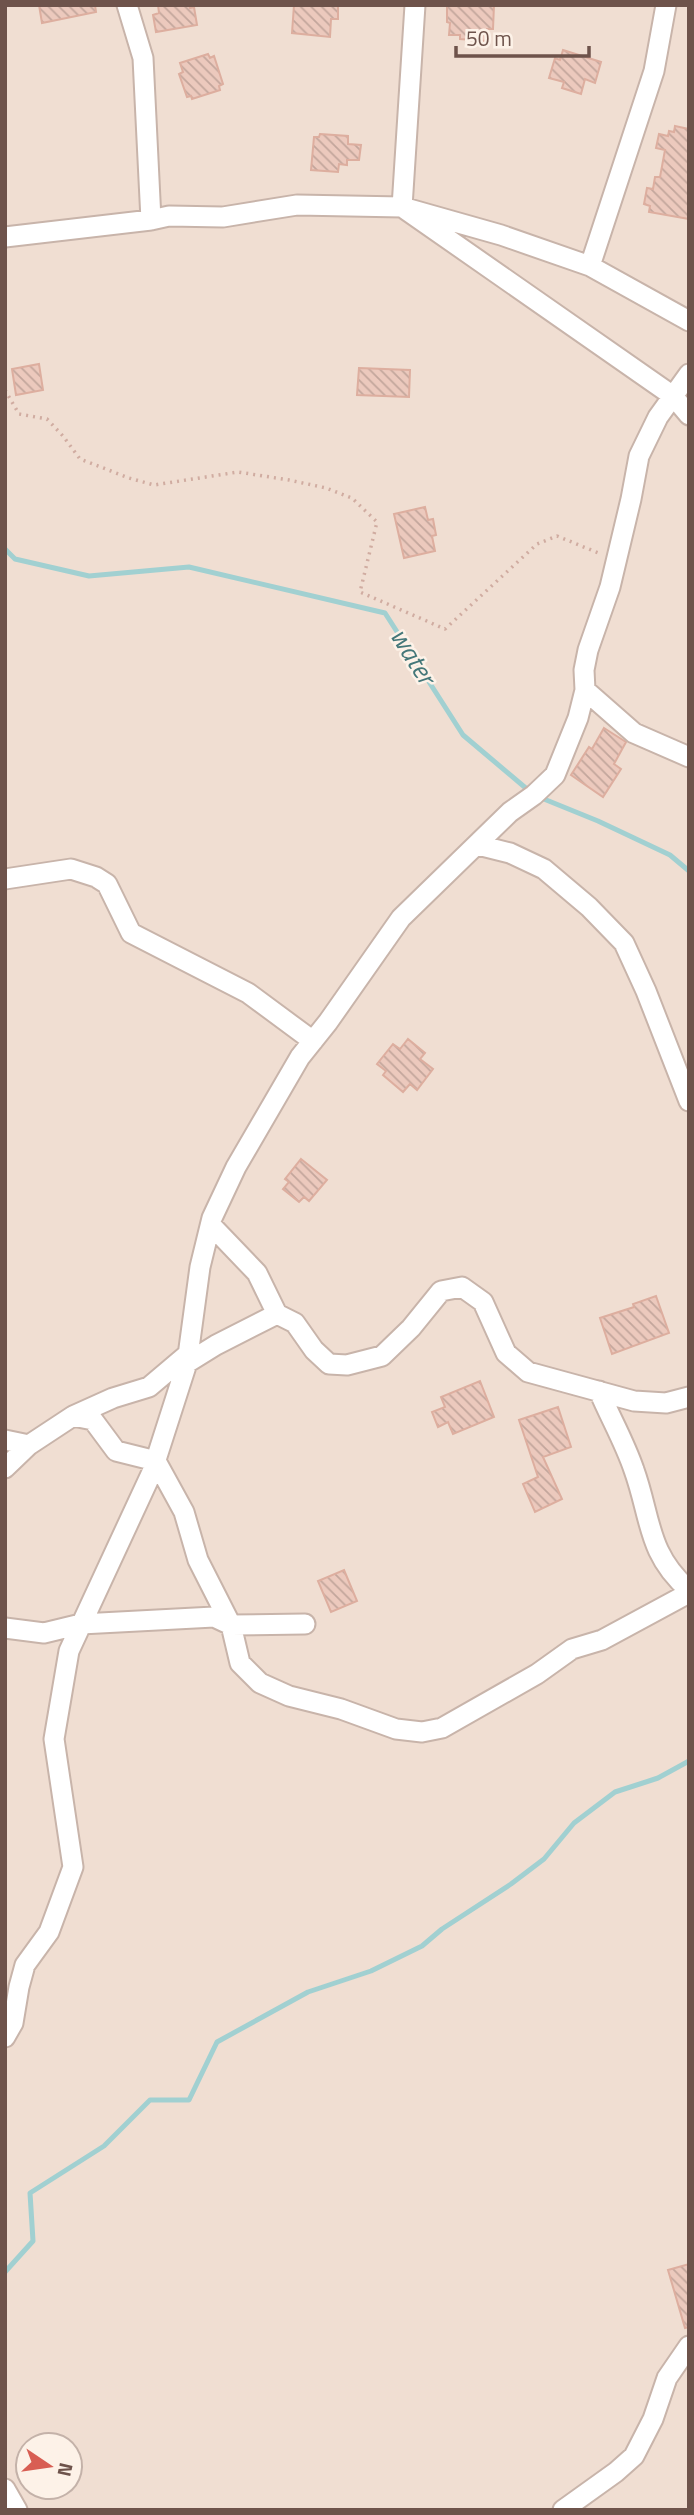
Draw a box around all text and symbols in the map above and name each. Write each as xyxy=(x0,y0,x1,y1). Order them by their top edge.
scale bar xyxy=(456,14,589,58)
text: 50 m xyxy=(466,22,512,54)
water label: water xyxy=(381,620,447,694)
north arrow xyxy=(14,2431,84,2501)
text: N xyxy=(50,2460,82,2480)

